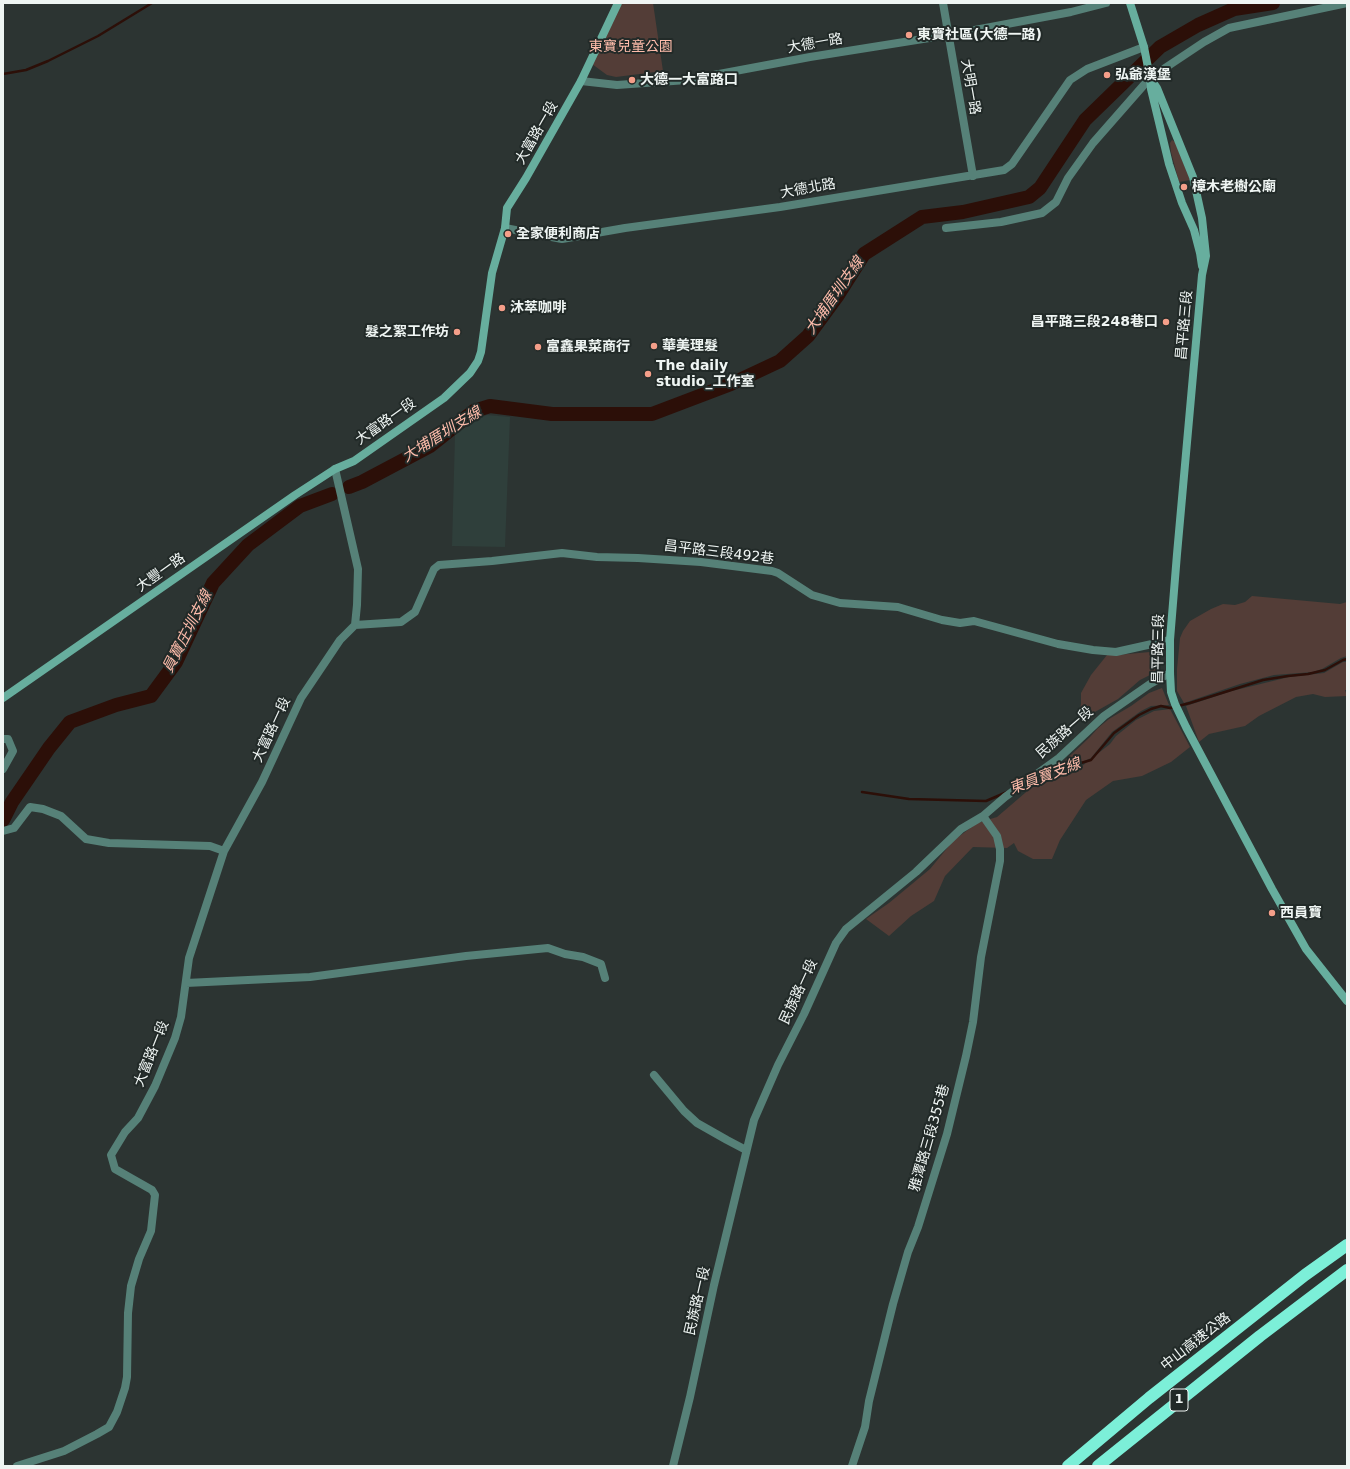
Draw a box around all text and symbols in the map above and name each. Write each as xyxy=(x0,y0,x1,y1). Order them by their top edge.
place label: 東寶社區(大德一路) xyxy=(917,27,1042,43)
marker: 東寶社區(大德一路) xyxy=(904,30,914,40)
street label: 大德一路 xyxy=(786,31,844,57)
park label: 東寶兒童公園 xyxy=(589,39,673,55)
street label: 大明一路 xyxy=(957,58,983,116)
place label: 弘爺漢堡 xyxy=(1115,67,1171,83)
marker: 弘爺漢堡 xyxy=(1102,70,1112,80)
place label: 大德一大富路口 xyxy=(640,72,738,88)
marker: 大德一大富路口 xyxy=(627,75,637,85)
street label: 大富路一段 xyxy=(512,98,562,168)
street label: 大德北路 xyxy=(779,176,837,202)
place label: 樟木老樹公廟 xyxy=(1192,179,1276,195)
marker: 樟木老樹公廟 xyxy=(1179,182,1189,192)
place label: 全家便利商店 xyxy=(516,226,600,242)
marker: 全家便利商店 xyxy=(503,229,513,239)
water label: 大埔厝圳支線 xyxy=(802,254,868,338)
street label: 昌平路三段 xyxy=(1174,289,1196,361)
place label: 沐萃咖啡 xyxy=(510,300,566,316)
marker: 沐萃咖啡 xyxy=(497,303,507,313)
place label: 昌平路三段248巷口 xyxy=(1031,314,1158,330)
marker: 昌平路三段248巷口 xyxy=(1161,317,1171,327)
place label: 髮之絮工作坊 xyxy=(365,324,449,340)
marker: 髮之絮工作坊 xyxy=(452,327,462,337)
place label: 華美理髮 xyxy=(662,338,718,354)
place label: 富鑫果菜商行 xyxy=(546,339,630,355)
marker: 華美理髮 xyxy=(649,341,659,351)
marker: 富鑫果菜商行 xyxy=(533,342,543,352)
place label: The daily studio_工作室 xyxy=(656,358,754,390)
marker: The daily studio_工作室 xyxy=(643,369,653,379)
street label: 大富路一段 xyxy=(353,395,419,449)
water label: 大埔厝圳支線 xyxy=(399,404,485,466)
street label: 昌平路三段492巷 xyxy=(663,538,775,568)
street label: 大豐一路 xyxy=(133,550,189,596)
water label: 員寶庄圳支線 xyxy=(160,588,216,676)
street label: 昌平路三段 xyxy=(1150,614,1168,684)
street label: 大富路一段 xyxy=(250,695,294,765)
street label: 民族路一段 xyxy=(1033,704,1097,762)
water label: 東員寶支線 xyxy=(1007,755,1083,799)
place label: 西員寶 xyxy=(1280,905,1322,921)
marker: 西員寶 xyxy=(1267,908,1277,918)
street label: 民族路一段 xyxy=(777,957,821,1027)
street label: 大富路一段 xyxy=(131,1018,173,1090)
street label: 雅潭路三段355巷 xyxy=(907,1082,953,1194)
street label: 民族路一段 xyxy=(682,1265,714,1337)
street label: 中山高速公路 xyxy=(1158,1310,1234,1374)
road number: 1 xyxy=(1170,1389,1188,1411)

